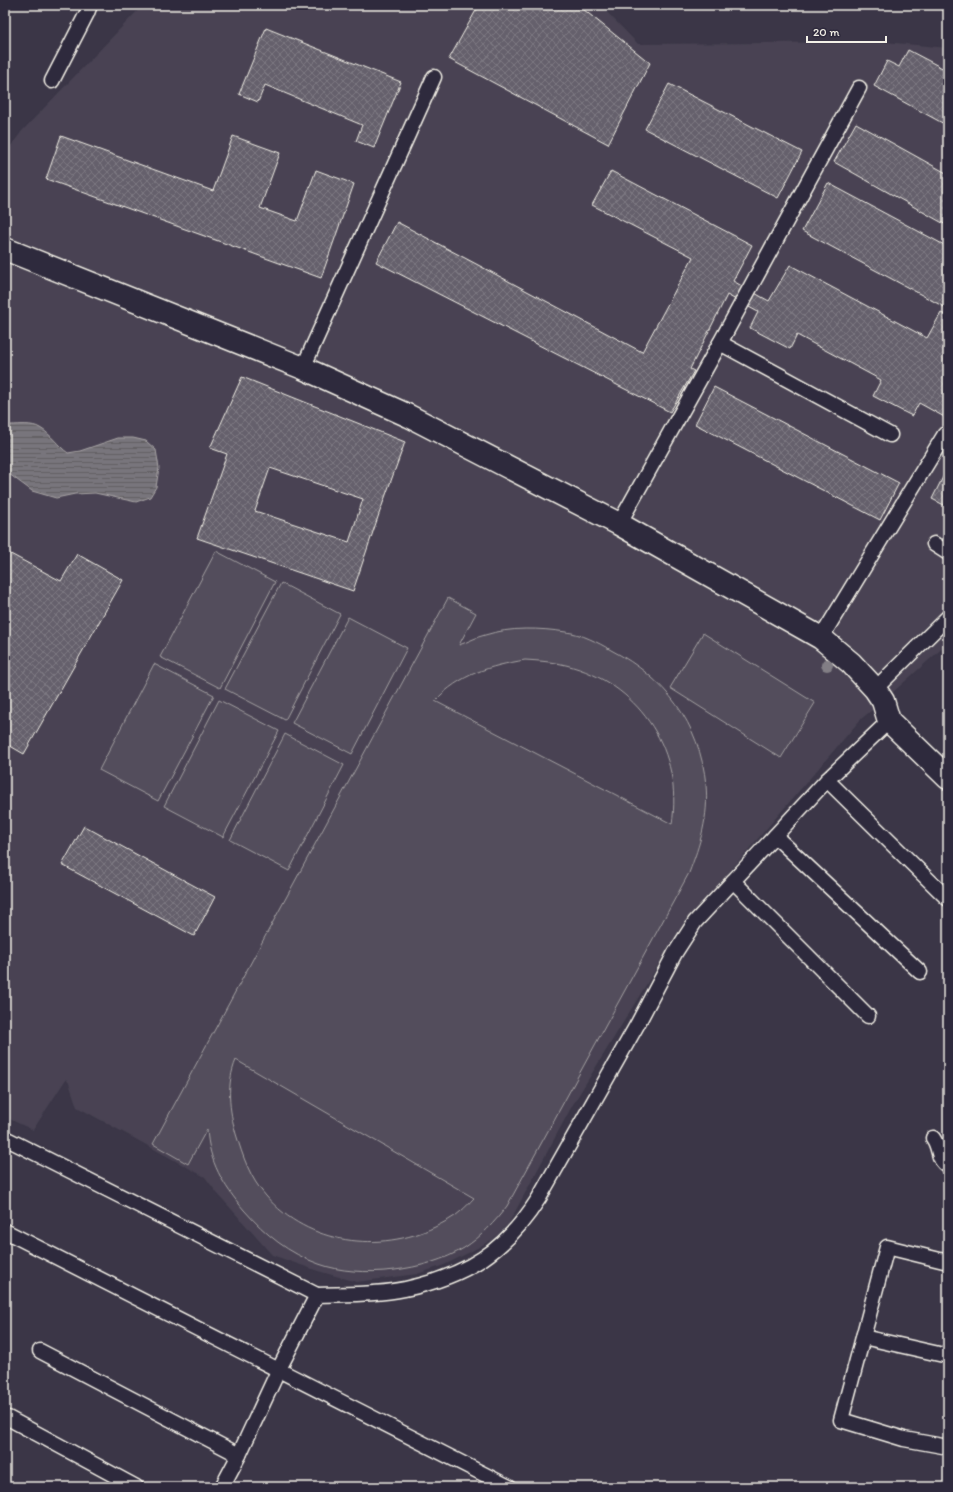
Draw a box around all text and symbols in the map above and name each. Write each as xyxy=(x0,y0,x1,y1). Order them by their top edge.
scale bar xyxy=(807,18,886,44)
text: 20 m xyxy=(813,25,840,39)

